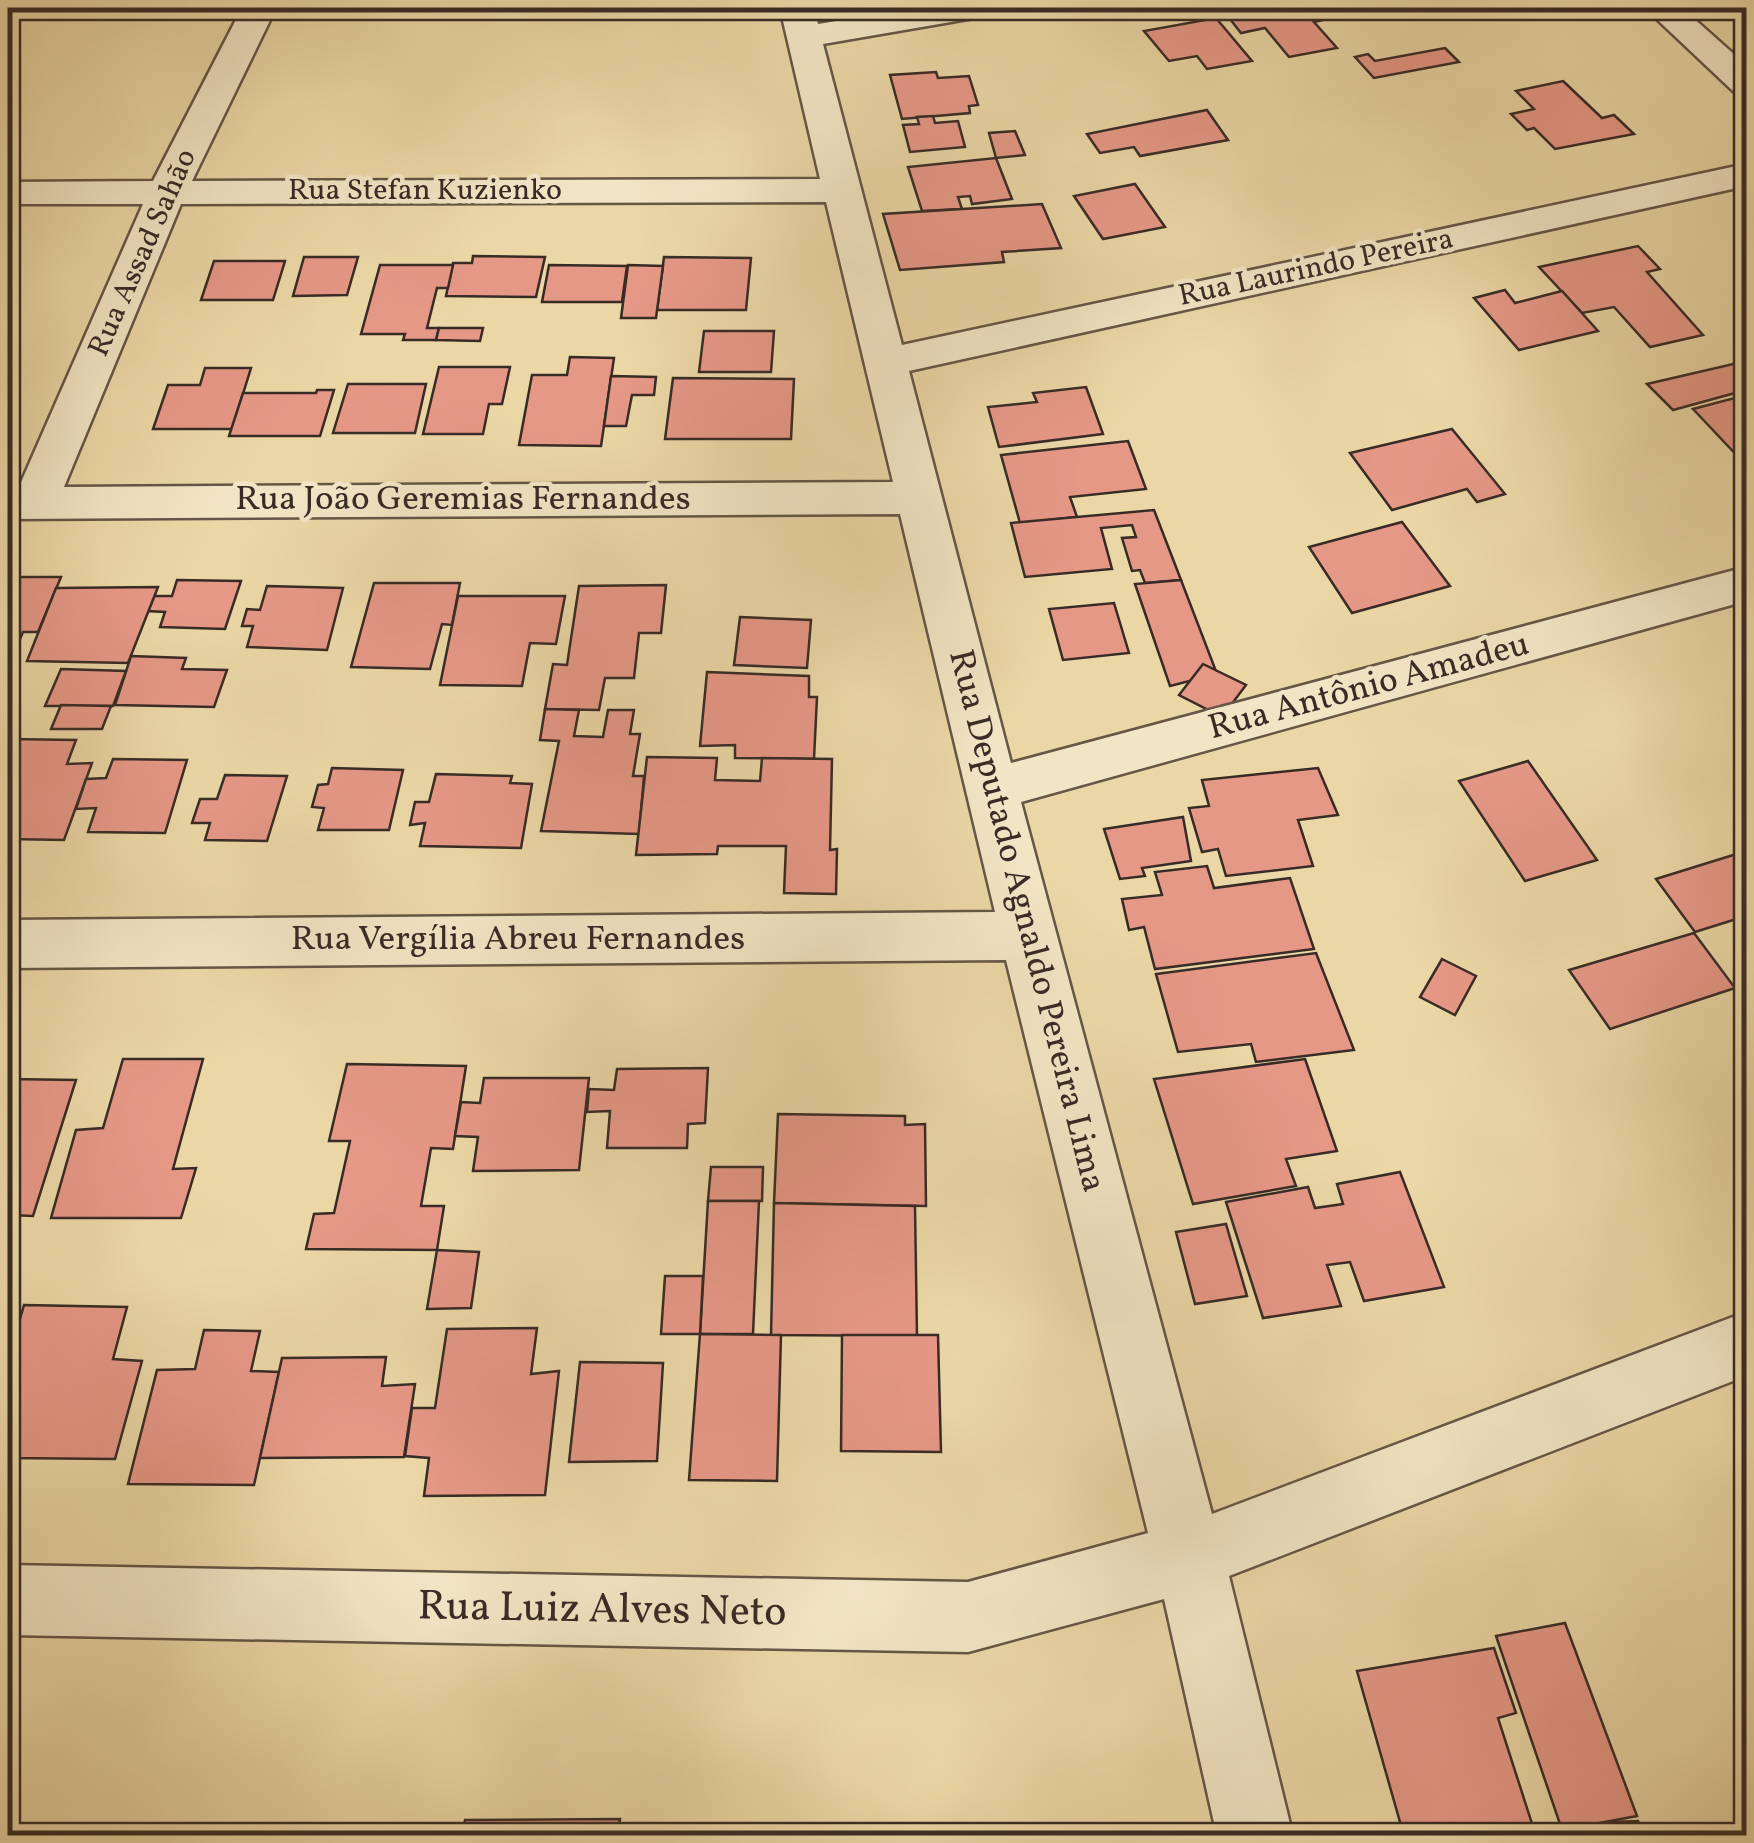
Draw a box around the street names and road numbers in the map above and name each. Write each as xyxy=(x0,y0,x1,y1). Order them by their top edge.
street label: Rua Assad Sahão xyxy=(78,142,208,364)
street label: Rua Stefan Kuzienko xyxy=(288,170,562,212)
street label: Rua Laurindo Pereira xyxy=(1175,218,1457,318)
street label: Rua João Geremias Fernandes xyxy=(235,476,691,524)
street label: Rua Antônio Amadeu xyxy=(1203,621,1535,753)
street label: Rua Deputado Agnaldo Pereira Lima xyxy=(935,645,1117,1197)
street label: Rua Vergília Abreu Fernandes xyxy=(291,916,745,964)
street label: Rua Luiz Alves Neto xyxy=(417,1578,787,1644)

